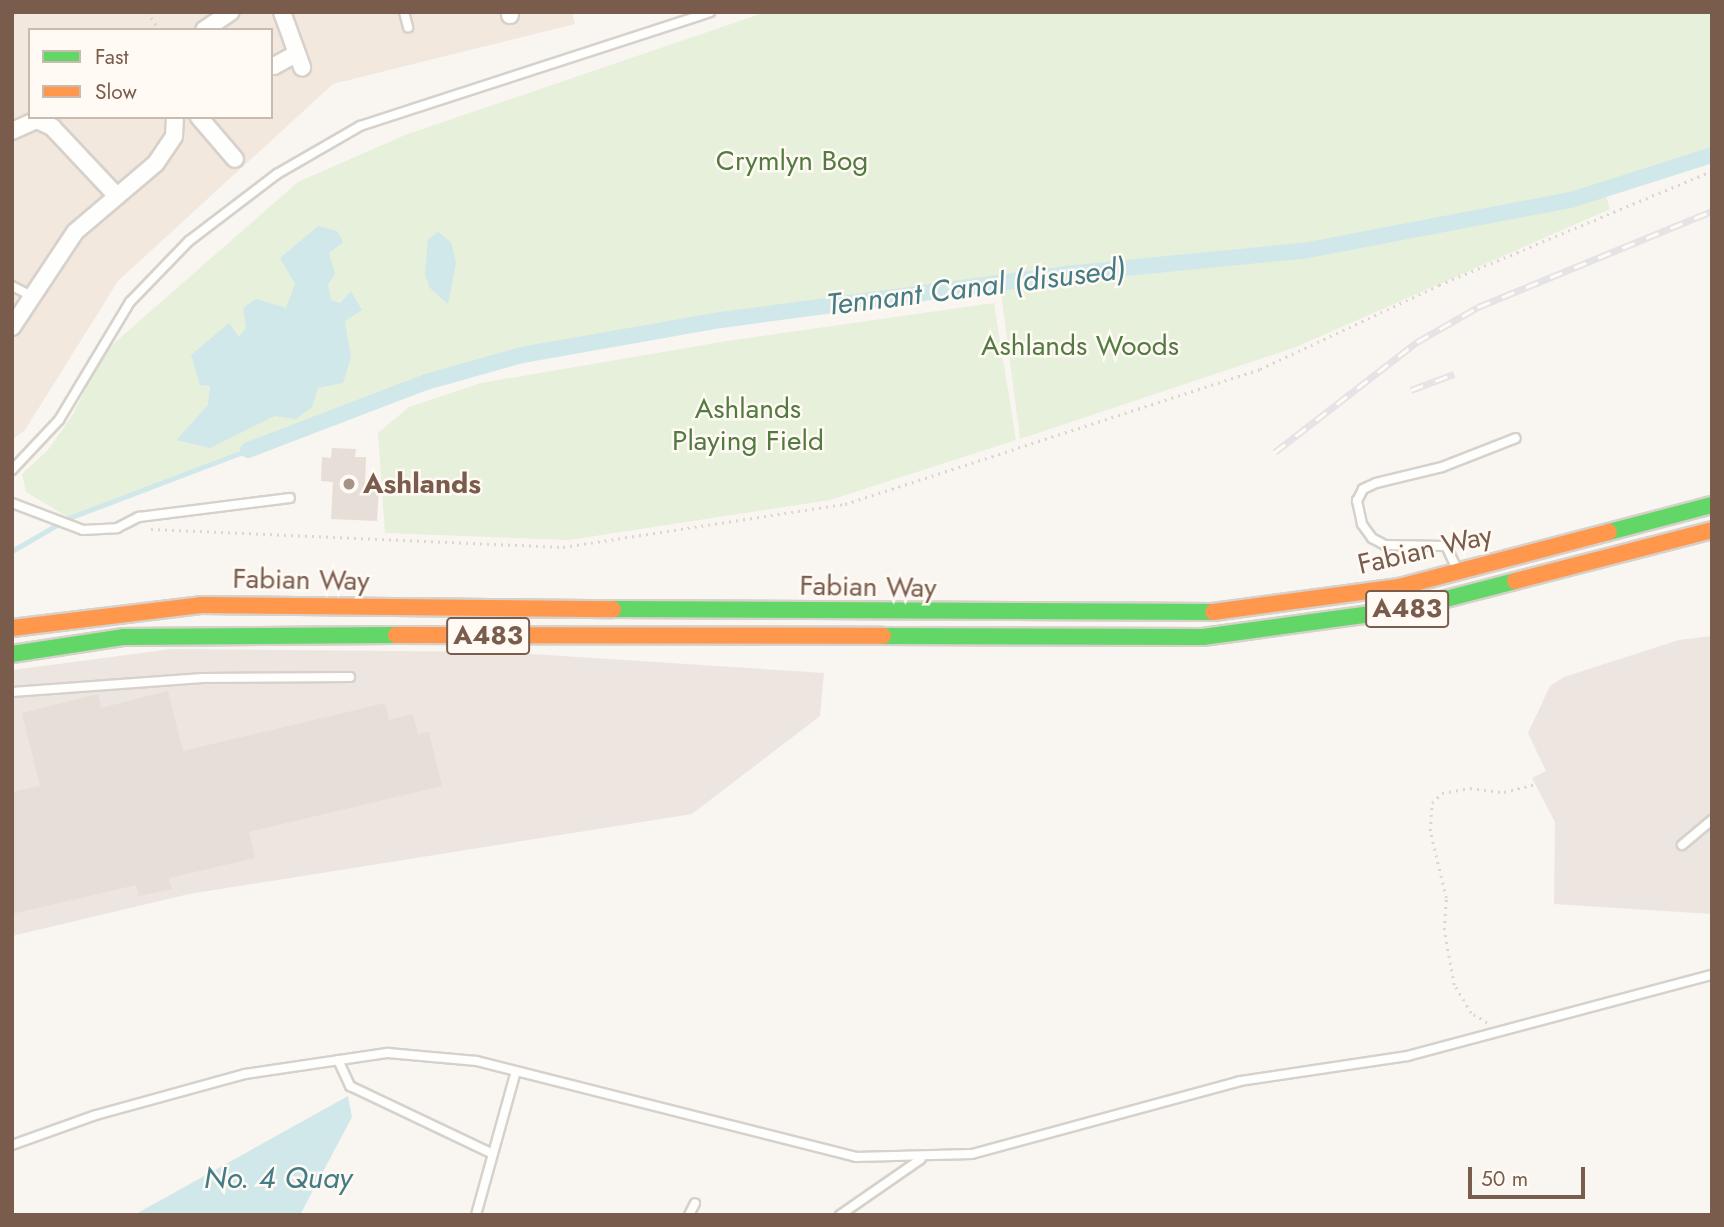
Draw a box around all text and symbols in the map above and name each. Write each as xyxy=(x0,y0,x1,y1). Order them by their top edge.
legend xyxy=(28,28,273,119)
text: Fast xyxy=(95,42,128,72)
text: Slow xyxy=(95,77,137,107)
park label: Crymlyn Bog xyxy=(716,144,868,178)
water label: Tennant Canal (disused) xyxy=(825,251,1127,323)
park label: Ashlands Woods xyxy=(981,329,1179,363)
park label: Ashlands Playing Field xyxy=(672,392,824,458)
place label: Ashlands xyxy=(363,467,481,501)
marker: Ashlands xyxy=(341,476,357,492)
street label: Fabian Way xyxy=(1354,518,1496,582)
street label: Fabian Way xyxy=(232,562,370,598)
street label: Fabian Way xyxy=(799,569,937,605)
road number: A483 xyxy=(1365,586,1449,632)
road number: A483 xyxy=(446,614,530,658)
scale bar xyxy=(1472,1154,1589,1198)
water label: No. 4 Quay xyxy=(204,1160,352,1196)
text: 50 m xyxy=(1481,1164,1528,1194)

